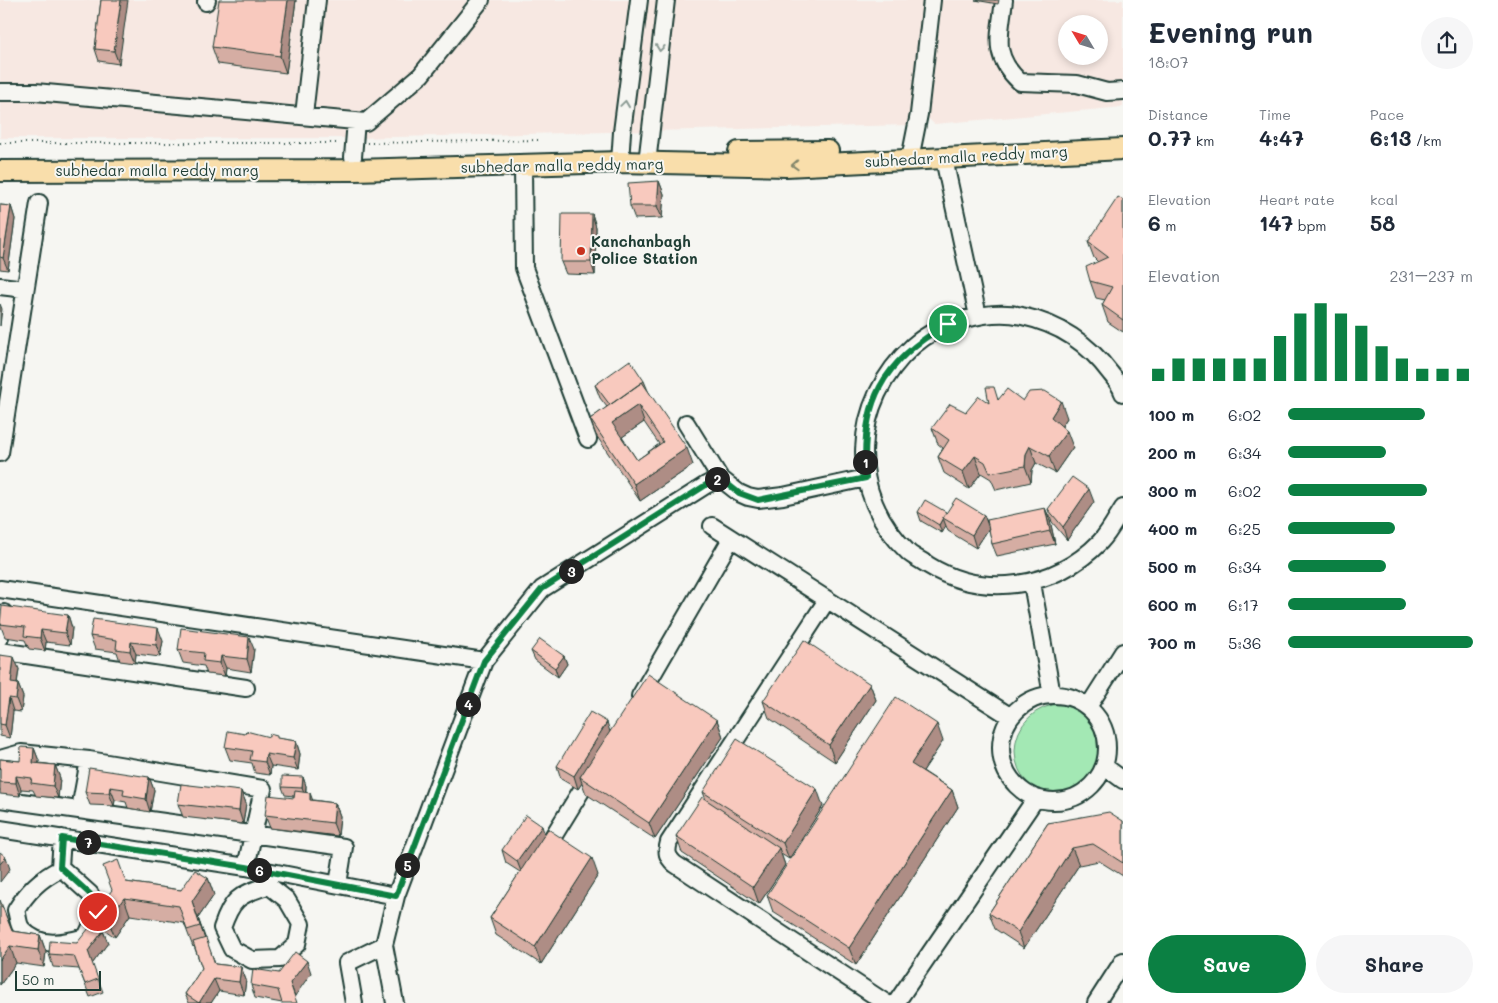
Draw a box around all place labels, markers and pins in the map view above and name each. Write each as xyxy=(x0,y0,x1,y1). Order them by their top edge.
place label: Kanchanbagh Police Station xyxy=(591,231,698,268)
marker: Kanchanbagh Police Station xyxy=(575,245,587,257)
pin xyxy=(927,303,969,345)
pin: 1 xyxy=(852,450,878,474)
pin: 2 xyxy=(704,466,730,492)
pin: 3 xyxy=(558,558,584,584)
pin: 4 xyxy=(456,692,480,716)
pin: 7 xyxy=(76,830,100,854)
pin: 5 xyxy=(394,852,420,878)
pin: 6 xyxy=(246,858,272,882)
pin xyxy=(77,891,119,933)

